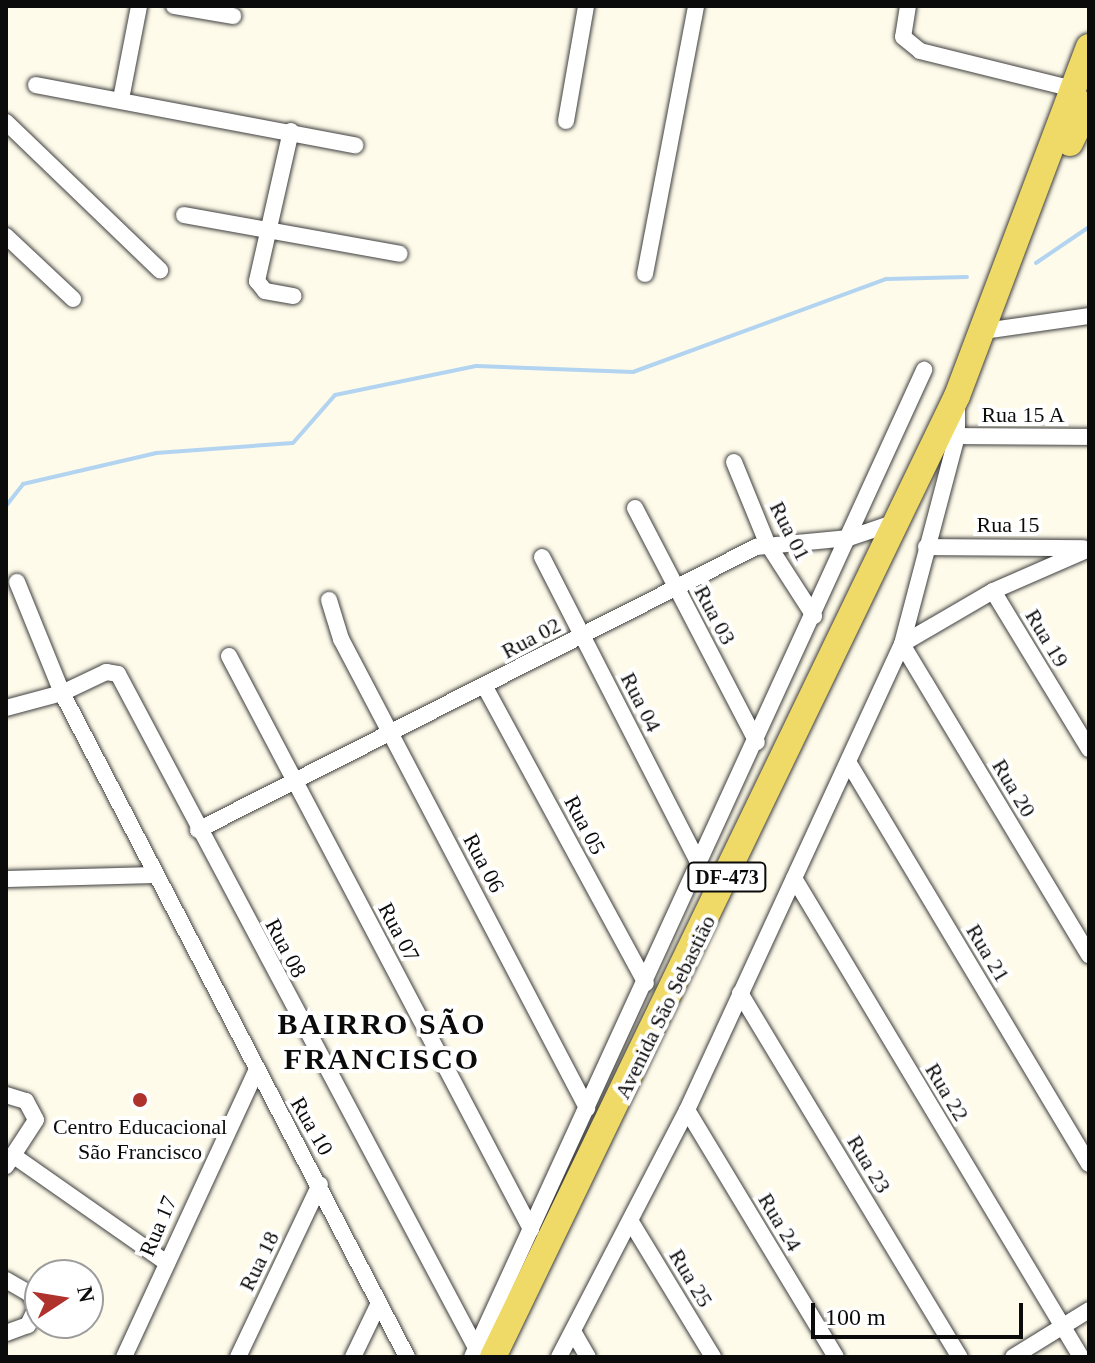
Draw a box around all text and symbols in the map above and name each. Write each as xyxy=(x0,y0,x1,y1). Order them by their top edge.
street label: Rua 15 A xyxy=(981,402,1065,428)
street label: Rua 01 xyxy=(764,497,816,565)
street label: Rua 15 xyxy=(977,512,1039,538)
street label: Rua 03 xyxy=(689,581,741,649)
street label: Rua 19 xyxy=(1019,604,1075,672)
street label: Rua 02 xyxy=(497,612,565,664)
street label: Rua 04 xyxy=(615,668,667,736)
street label: Rua 20 xyxy=(986,754,1042,822)
street label: Rua 05 xyxy=(559,791,611,859)
street label: Rua 06 xyxy=(458,829,510,897)
road number: DF-473 xyxy=(687,861,767,893)
street label: Rua 07 xyxy=(373,898,425,966)
street label: Avenida São Sebastião xyxy=(609,911,721,1103)
street label: Rua 08 xyxy=(260,914,312,982)
street label: Rua 21 xyxy=(960,919,1016,987)
district label: BAIRRO SÃO FRANCISCO xyxy=(277,1006,487,1076)
street label: Rua 22 xyxy=(919,1058,975,1126)
marker: Centro Educacional São Francisco xyxy=(131,1091,149,1109)
street label: Rua 10 xyxy=(285,1092,339,1160)
place label: Centro Educacional São Francisco xyxy=(53,1113,227,1164)
street label: Rua 23 xyxy=(841,1130,897,1198)
street label: Rua 24 xyxy=(752,1188,808,1256)
street label: Rua 17 xyxy=(134,1192,182,1260)
street label: Rua 18 xyxy=(233,1227,285,1295)
street label: Rua 25 xyxy=(663,1244,719,1312)
north arrow xyxy=(24,1259,104,1339)
text: N xyxy=(72,1284,100,1305)
scale bar xyxy=(815,1287,1027,1337)
text: 100 m xyxy=(825,1304,886,1330)

